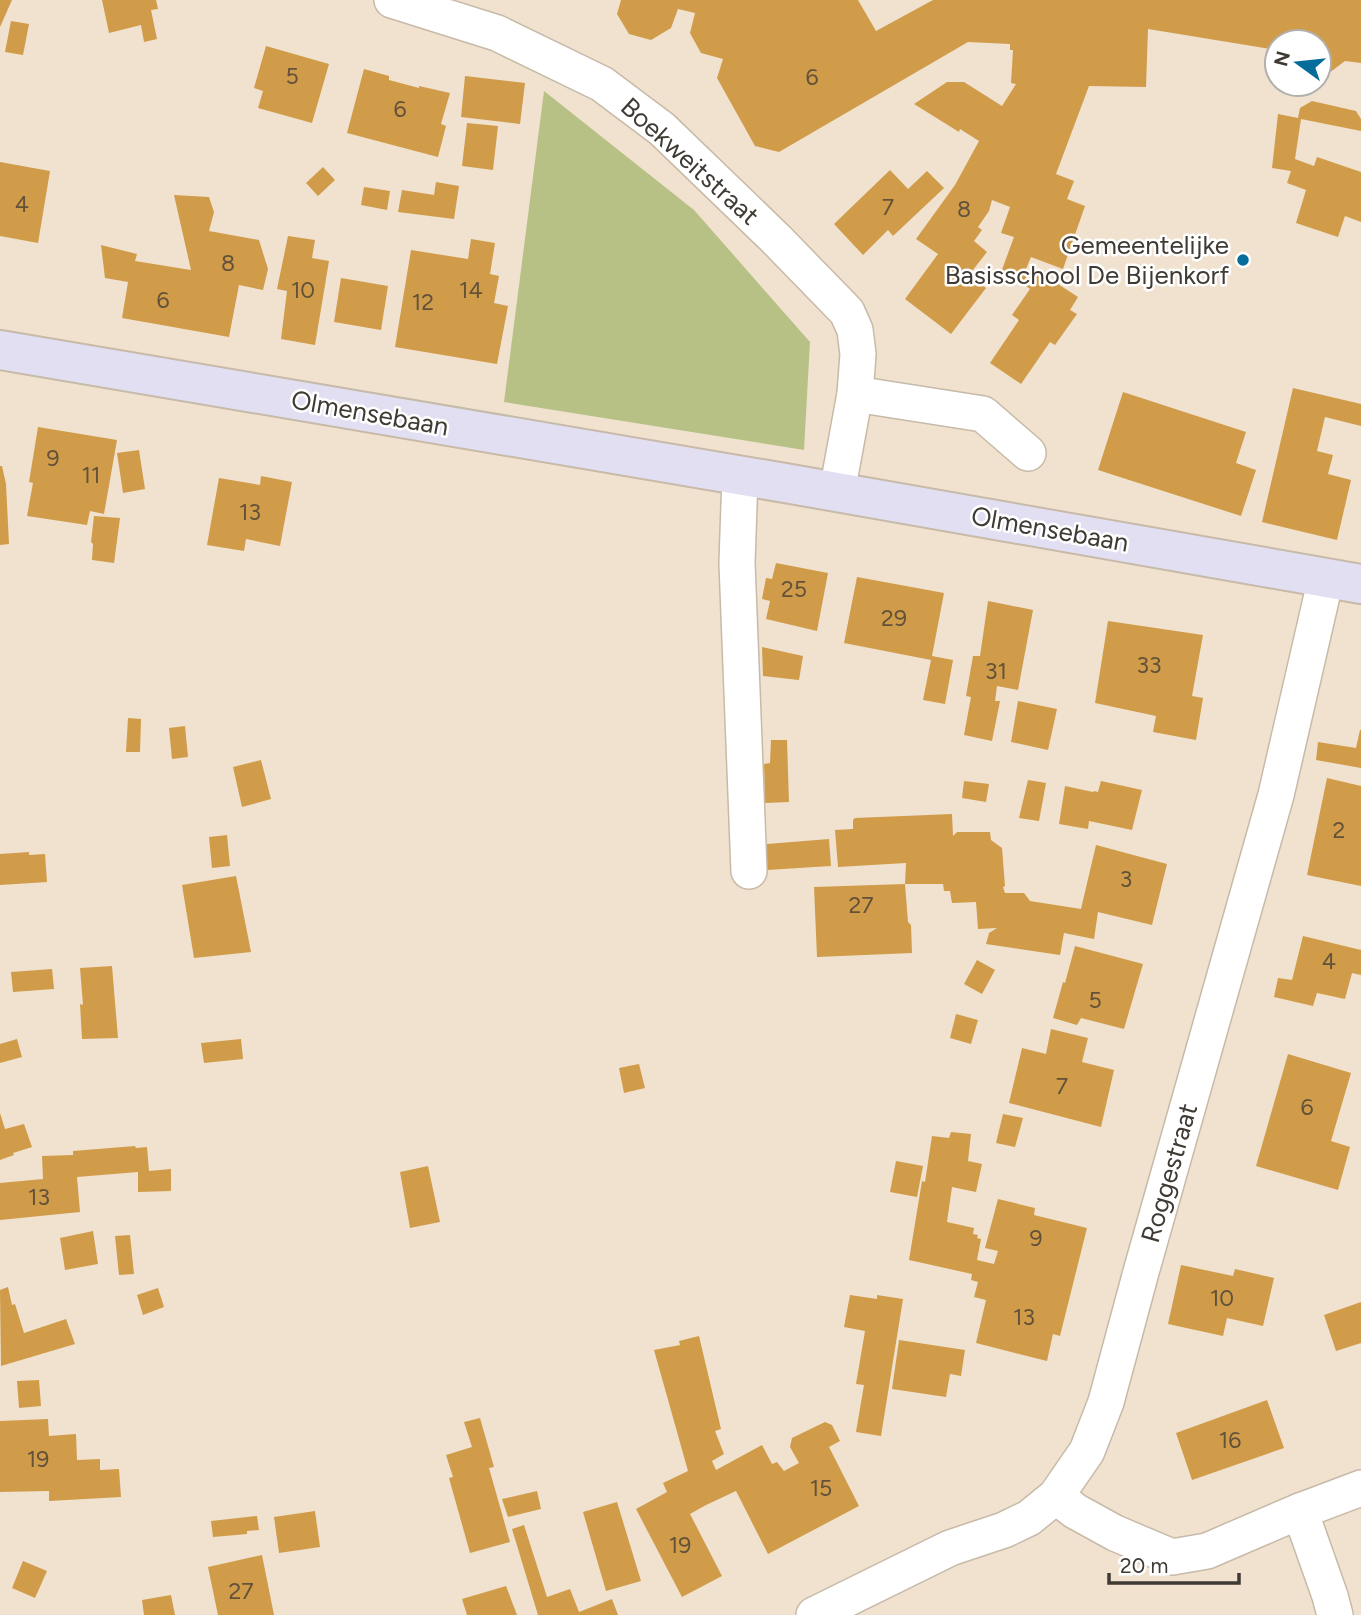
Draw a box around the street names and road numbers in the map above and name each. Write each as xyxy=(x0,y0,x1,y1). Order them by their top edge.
street label: Boekweitstraat xyxy=(614,91,766,232)
street label: Olmensebaan xyxy=(289,383,451,443)
street label: Olmensebaan xyxy=(969,499,1131,559)
street label: Roggestraat xyxy=(1134,1100,1204,1246)

